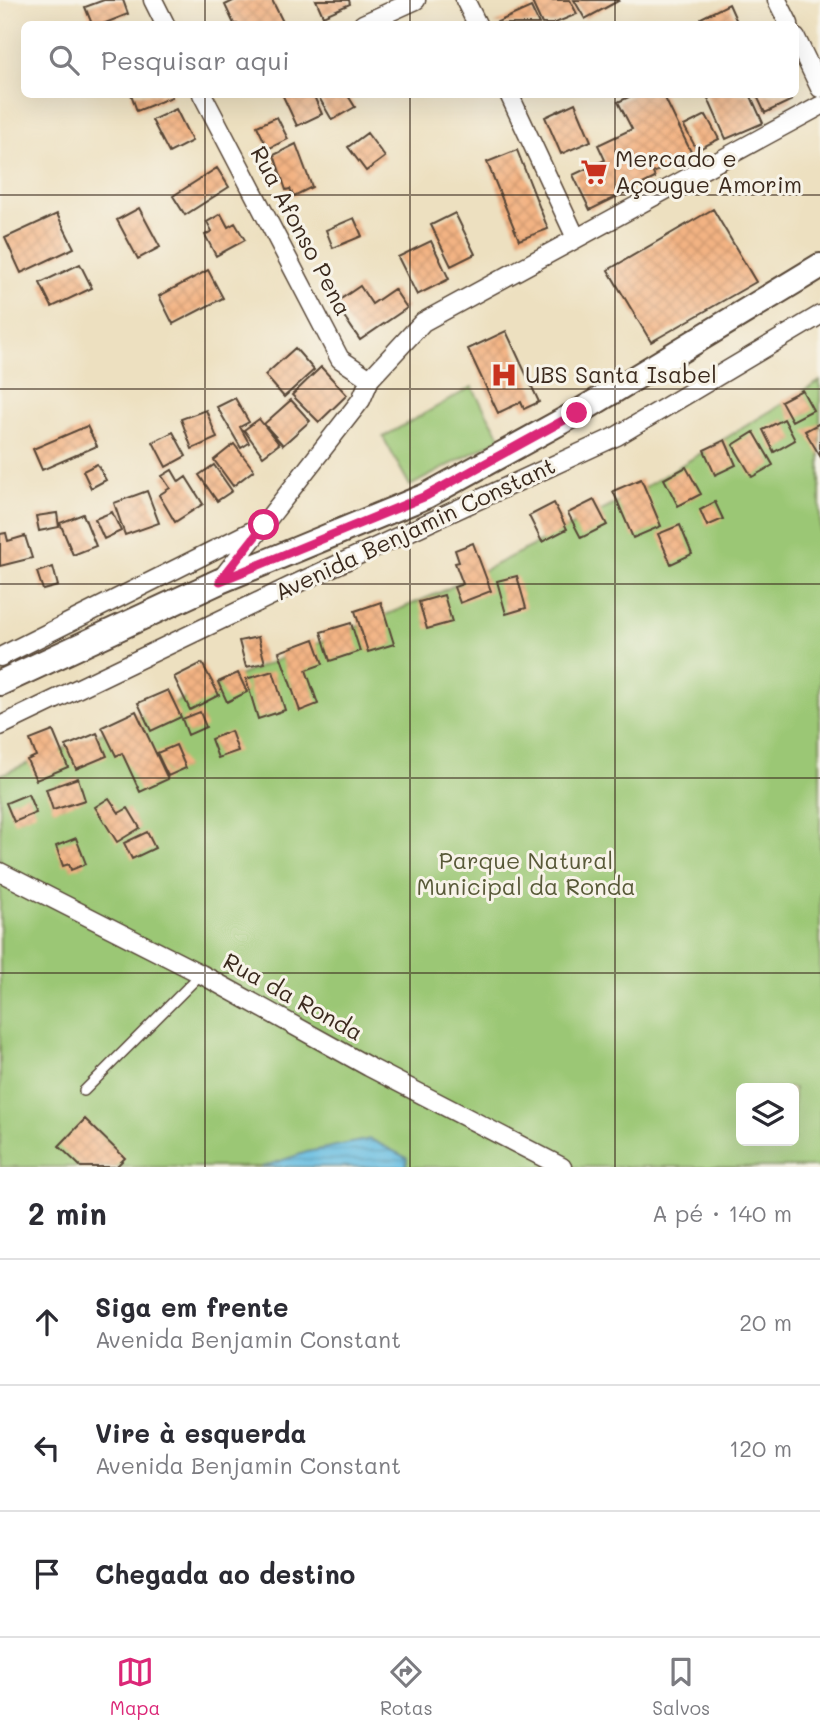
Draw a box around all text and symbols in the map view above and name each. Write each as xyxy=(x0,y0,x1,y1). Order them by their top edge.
search box xyxy=(21,21,799,98)
icon: search xyxy=(45,41,83,79)
text: Pesquisar aqui xyxy=(101,43,290,77)
street label: Rua Afonso Pena xyxy=(245,141,359,320)
place label: Mercado e Açougue Amorim xyxy=(615,143,802,199)
supermarket icon: Mercado e Açougue Amorim xyxy=(579,157,609,187)
place label: UBS Santa Isabel xyxy=(525,359,717,389)
hospital icon: UBS Santa Isabel xyxy=(489,360,519,390)
route end xyxy=(561,397,592,428)
street label: Avenida Benjamin Constant xyxy=(270,450,560,606)
route start xyxy=(248,509,279,540)
park label: Parque Natural Municipal da Ronda xyxy=(416,845,636,901)
street label: Rua da Ronda xyxy=(218,945,369,1047)
map controls xyxy=(736,1083,799,1146)
button: layers xyxy=(736,1083,799,1146)
text: 2 min xyxy=(28,1193,107,1233)
text: A pé · 140 m xyxy=(652,1198,792,1228)
text: Siga em frente xyxy=(95,1290,289,1324)
icon: ahead xyxy=(28,1303,66,1341)
text: 20 m xyxy=(739,1307,792,1337)
text: Avenida Benjamin Constant xyxy=(95,1324,401,1354)
text: Vire à esquerda xyxy=(95,1416,306,1450)
icon: left xyxy=(28,1429,66,1467)
text: 120 m xyxy=(729,1433,792,1463)
text: Avenida Benjamin Constant xyxy=(95,1450,401,1480)
icon: arrive xyxy=(28,1555,66,1593)
text: Chegada ao destino xyxy=(95,1557,355,1591)
tab: Mapa xyxy=(110,1653,160,1720)
tab: Rotas xyxy=(380,1653,433,1720)
tab: Salvos xyxy=(652,1653,710,1720)

